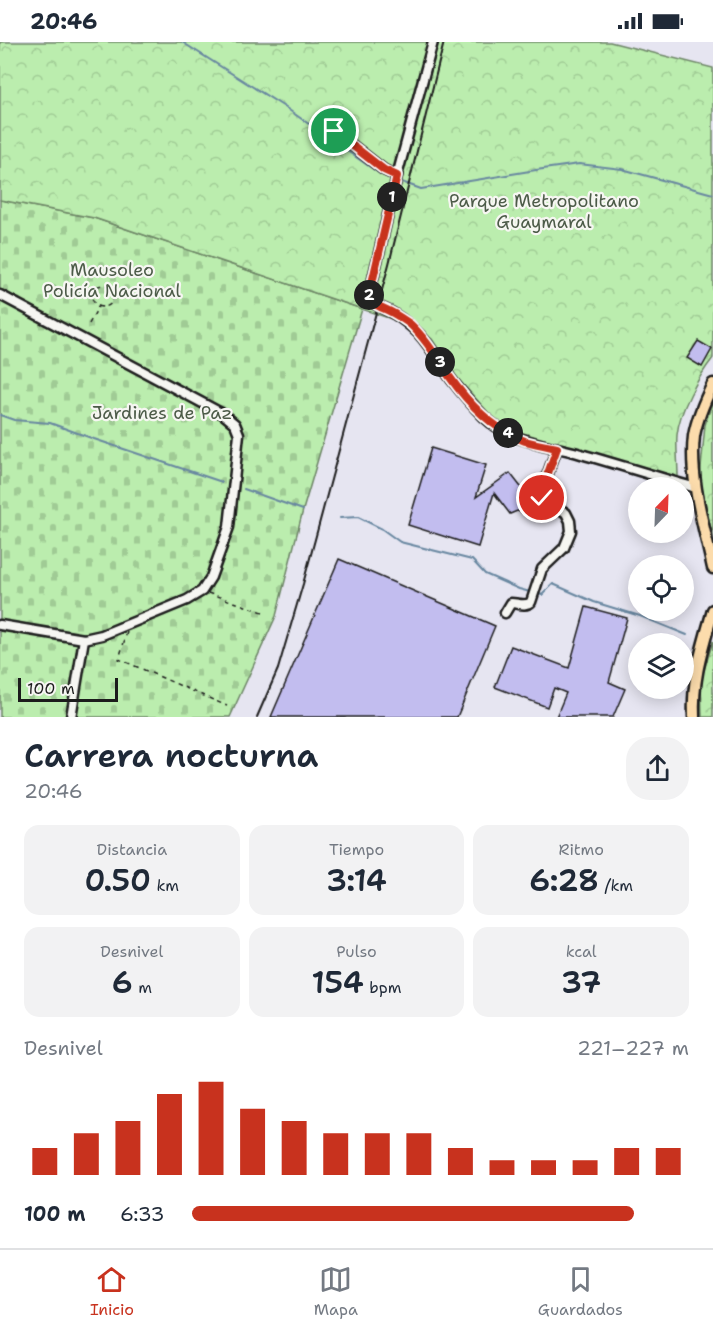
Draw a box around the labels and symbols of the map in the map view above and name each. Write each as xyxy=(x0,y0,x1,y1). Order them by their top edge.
pin xyxy=(308,105,359,156)
pin: 1 xyxy=(377,182,407,212)
park label: Parque Metropolitano Guaymaral xyxy=(449,189,639,234)
park label: Mausoleo Policía Nacional xyxy=(43,258,182,303)
pin: 2 xyxy=(354,280,384,310)
pin: 3 xyxy=(425,347,455,377)
park label: Jardines de Paz xyxy=(92,401,232,425)
pin: 4 xyxy=(493,418,523,448)
pin xyxy=(516,472,567,523)
north arrow xyxy=(628,477,694,543)
scale bar xyxy=(18,675,118,702)

